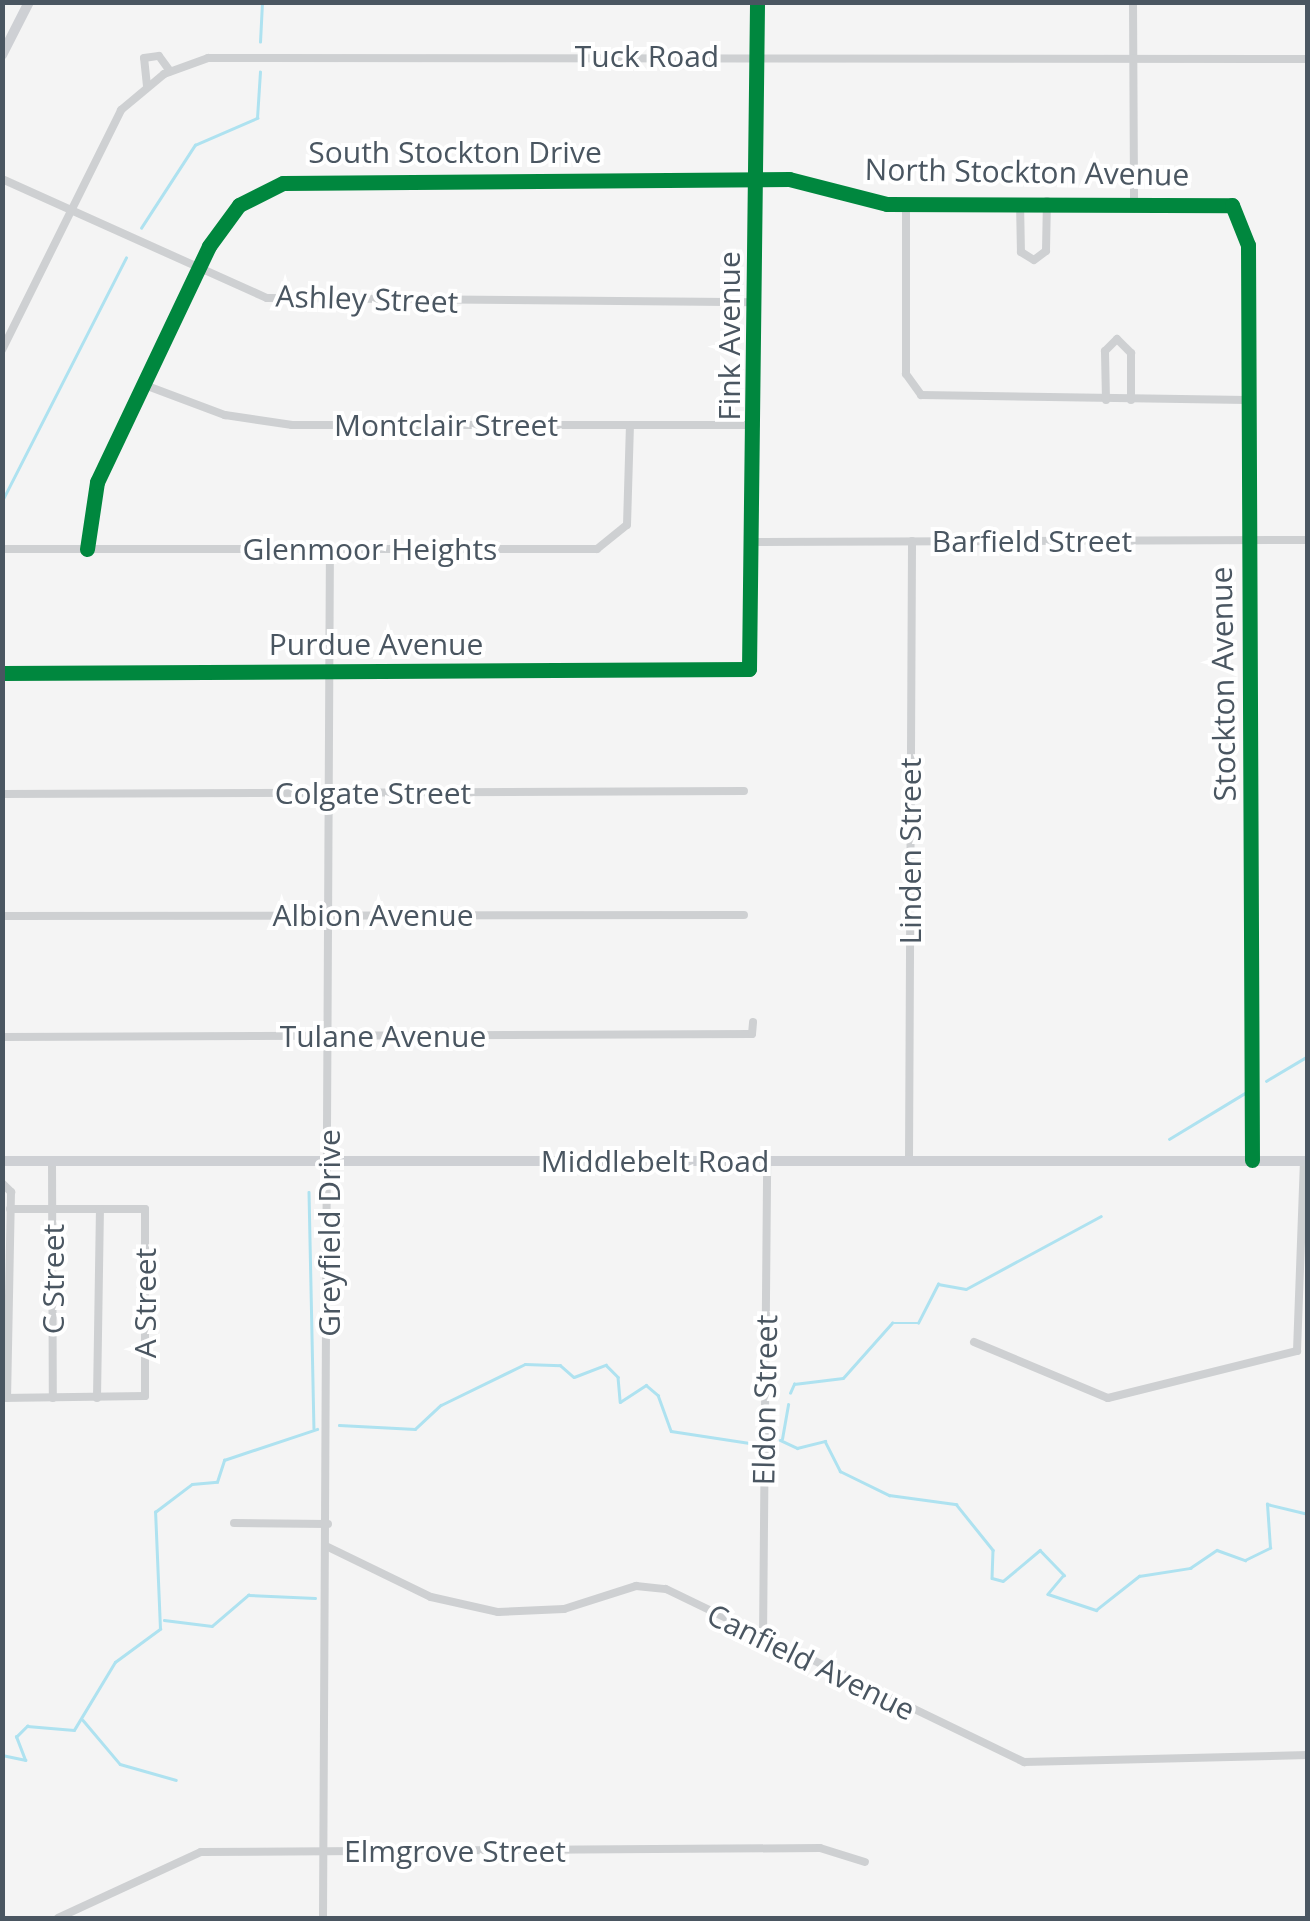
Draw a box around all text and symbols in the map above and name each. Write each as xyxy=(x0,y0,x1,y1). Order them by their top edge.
street label: Tuck Road xyxy=(575,38,719,74)
street label: South Stockton Drive xyxy=(308,134,602,170)
street label: North Stockton Avenue xyxy=(864,151,1190,193)
street label: Fink Avenue xyxy=(711,251,747,421)
street label: Ashley Street xyxy=(275,278,459,320)
street label: Montclair Street xyxy=(334,407,558,443)
street label: Barfield Street xyxy=(932,523,1132,559)
street label: Glenmoor Heights xyxy=(243,531,497,567)
street label: Stockton Avenue xyxy=(1203,566,1243,802)
street label: Purdue Avenue xyxy=(269,626,483,662)
street label: Linden Street xyxy=(892,758,928,944)
street label: Colgate Street xyxy=(275,775,471,811)
street label: Albion Avenue xyxy=(272,897,474,933)
street label: Tulane Avenue xyxy=(280,1018,486,1054)
street label: Greyfield Drive xyxy=(311,1129,347,1337)
street label: Middlebelt Road xyxy=(541,1143,769,1179)
street label: C Street xyxy=(35,1224,71,1334)
street label: A Street xyxy=(127,1248,163,1358)
street label: Eldon Street xyxy=(746,1314,784,1486)
street label: Canfield Avenue xyxy=(701,1596,921,1728)
street label: Elmgrove Street xyxy=(344,1833,566,1869)

